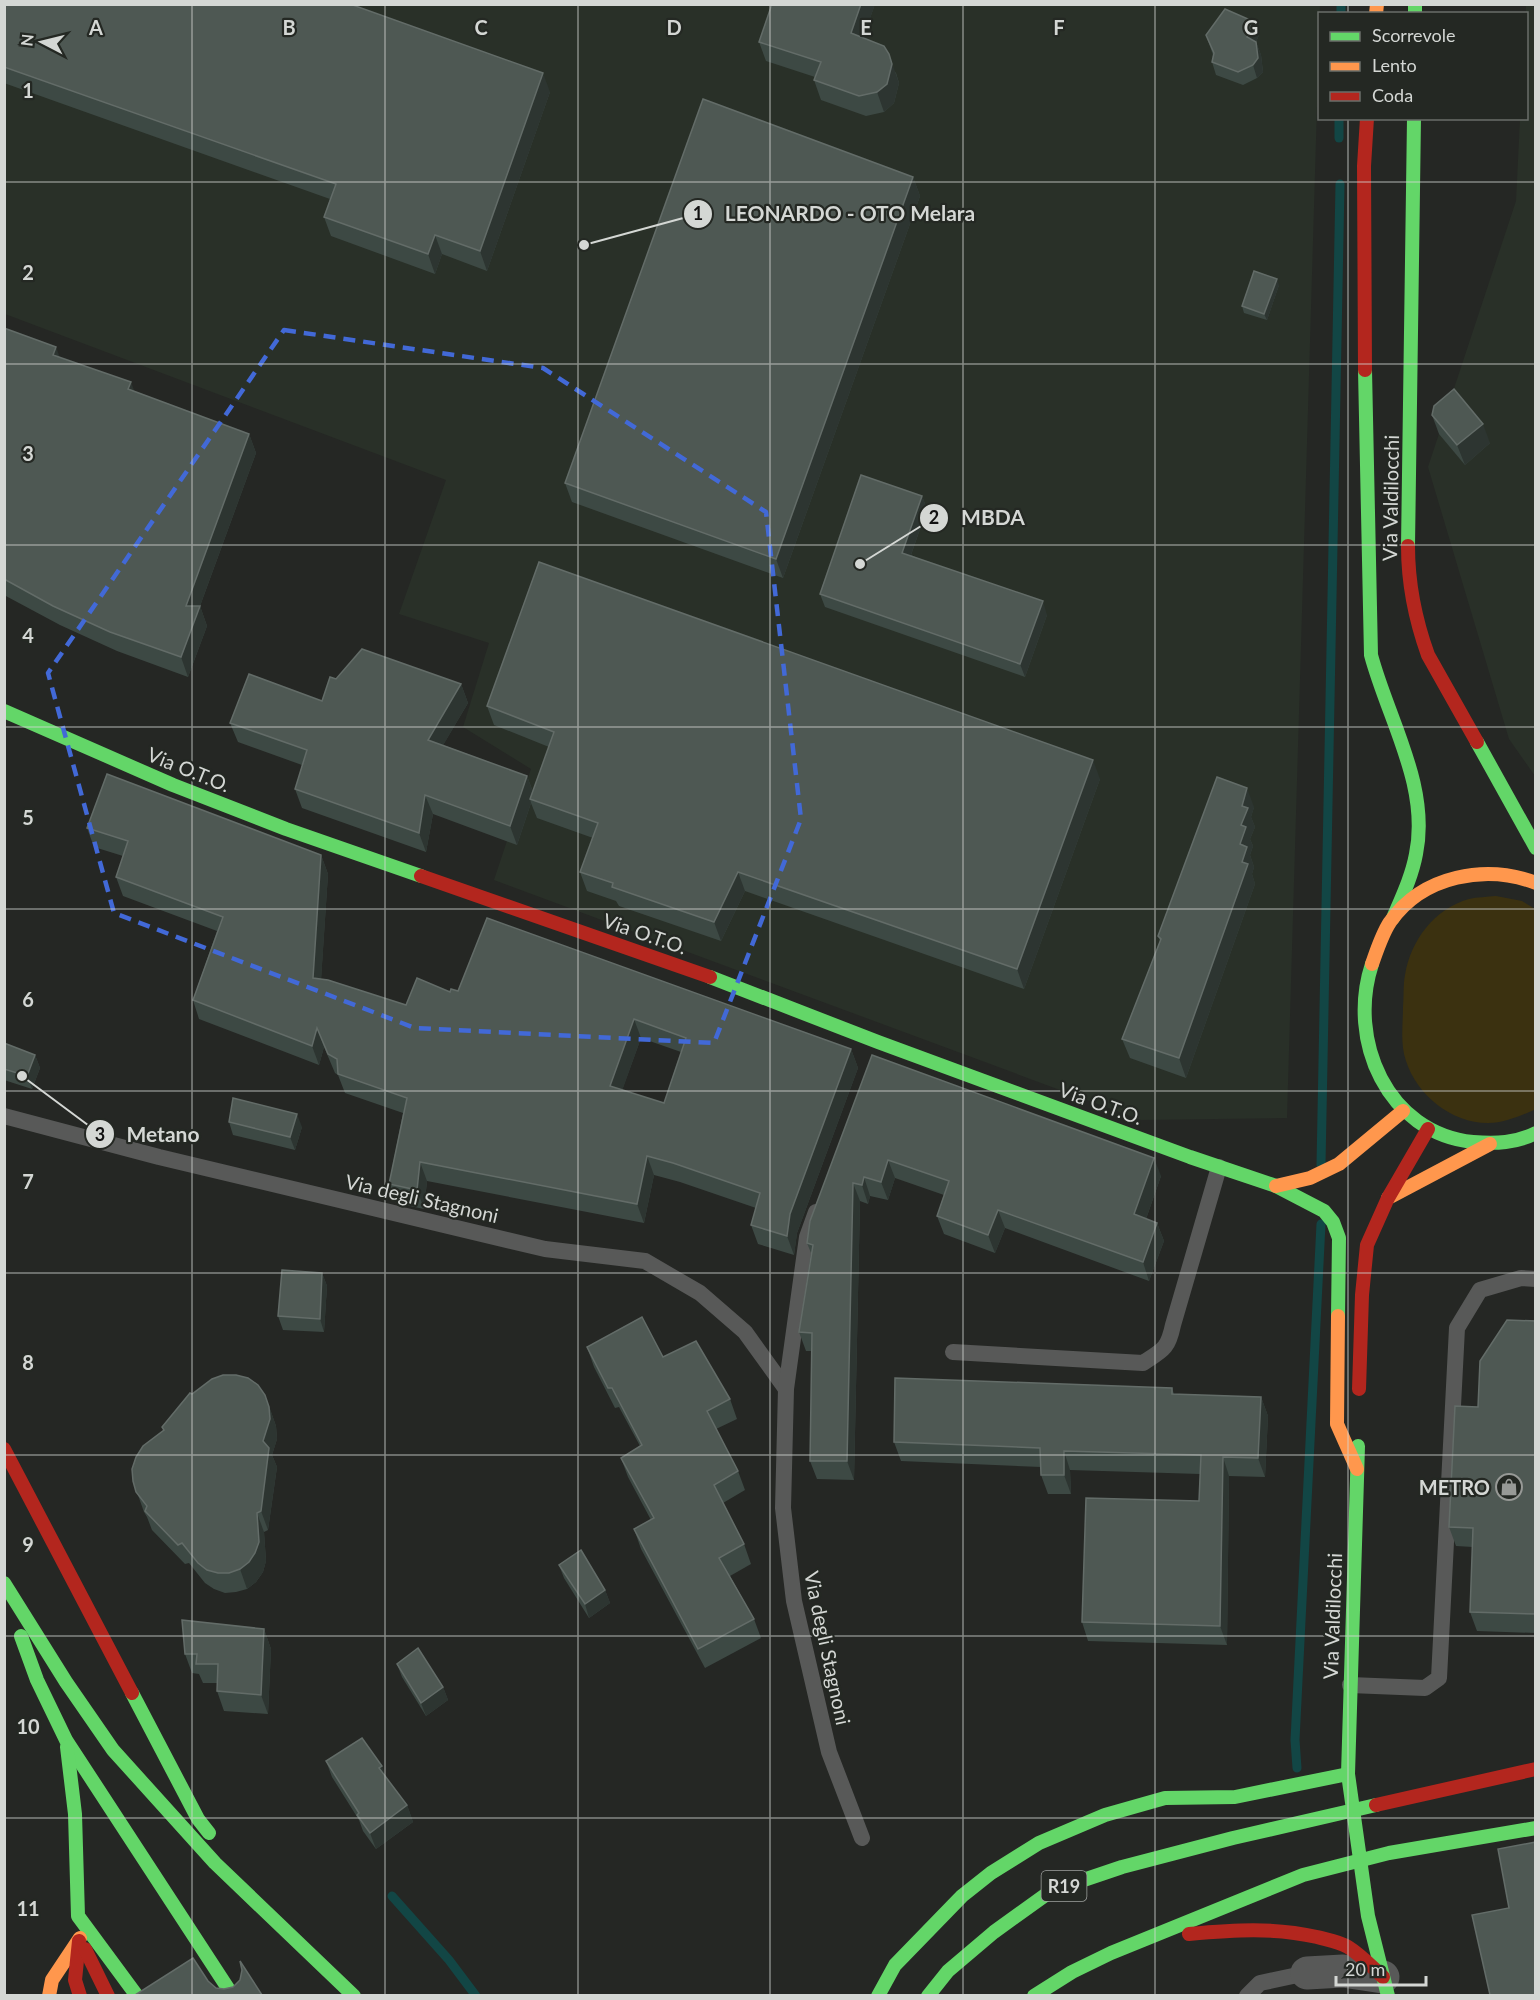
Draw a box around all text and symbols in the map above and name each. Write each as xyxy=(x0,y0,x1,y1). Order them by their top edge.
north arrow xyxy=(12,12,72,72)
legend xyxy=(1318,12,1528,120)
text: A xyxy=(88,15,103,39)
text: B xyxy=(282,15,296,39)
text: C xyxy=(474,15,488,39)
text: D xyxy=(666,15,682,39)
text: E xyxy=(860,15,872,39)
text: F xyxy=(1053,15,1065,39)
text: G xyxy=(1244,15,1258,39)
text: Scorrevole xyxy=(1372,24,1455,46)
text: N xyxy=(16,33,37,47)
text: Lento xyxy=(1372,54,1417,76)
text: 1 xyxy=(22,78,34,102)
text: Coda xyxy=(1372,84,1413,106)
callout: LEONARDO - OTO Melara xyxy=(683,194,988,233)
text: LEONARDO - OTO Melara xyxy=(725,200,975,225)
text: 1 xyxy=(693,202,703,224)
text: 2 xyxy=(22,260,34,284)
street label: Via Valdilocchi xyxy=(1377,435,1403,561)
text: 3 xyxy=(22,441,34,465)
callout: MBDA xyxy=(919,498,1037,537)
text: MBDA xyxy=(961,504,1025,529)
text: 2 xyxy=(929,506,939,528)
text: 4 xyxy=(22,623,34,647)
street label: Via O.T.O. xyxy=(144,742,234,796)
text: 5 xyxy=(22,805,34,829)
street label: Via O.T.O. xyxy=(600,907,690,959)
text: 6 xyxy=(22,987,34,1011)
street label: Via O.T.O. xyxy=(1056,1077,1146,1129)
callout: Metano xyxy=(85,1115,212,1154)
text: Metano xyxy=(126,1121,200,1146)
text: 3 xyxy=(95,1123,105,1145)
text: 7 xyxy=(22,1169,34,1193)
street label: Via degli Stagnoni xyxy=(343,1169,501,1227)
text: 8 xyxy=(22,1350,34,1374)
shop icon: METRO xyxy=(1494,1472,1524,1502)
place label: METRO xyxy=(1419,1475,1490,1499)
text: 9 xyxy=(22,1532,34,1556)
street label: Via Valdilocchi xyxy=(1318,1552,1346,1680)
street label: Via degli Stagnoni xyxy=(800,1569,856,1727)
text: 10 xyxy=(16,1714,40,1738)
road number: R19 xyxy=(1042,1871,1086,1901)
text: 11 xyxy=(16,1896,40,1920)
scale bar xyxy=(1336,1949,1426,1987)
text: 20 m xyxy=(1345,1958,1385,1980)

